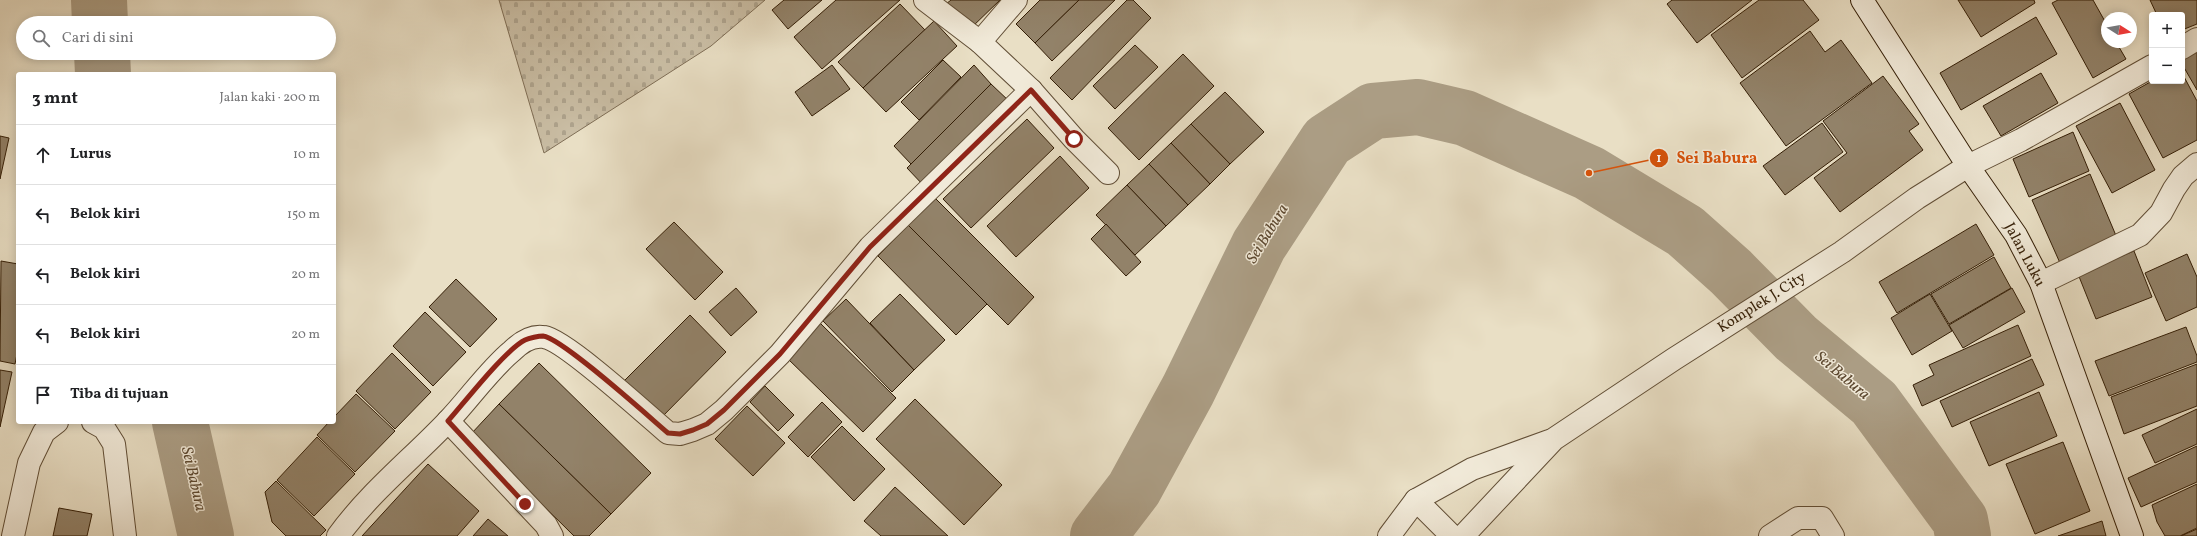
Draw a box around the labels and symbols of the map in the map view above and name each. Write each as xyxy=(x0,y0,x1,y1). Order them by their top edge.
north arrow xyxy=(2101,12,2137,48)
route start xyxy=(1065,130,1083,148)
callout: Sei Babura xyxy=(1649,144,1766,172)
text: Sei Babura xyxy=(1676,148,1758,170)
text: 1 xyxy=(1657,151,1662,167)
water label: Sei Babura xyxy=(1242,200,1295,268)
street label: Jalan Luku xyxy=(1998,219,2050,291)
street label: Komplek J. City xyxy=(1714,267,1810,339)
water label: Sei Babura xyxy=(1810,347,1874,406)
water label: Sei Babura xyxy=(175,445,211,514)
route end xyxy=(516,495,534,513)

